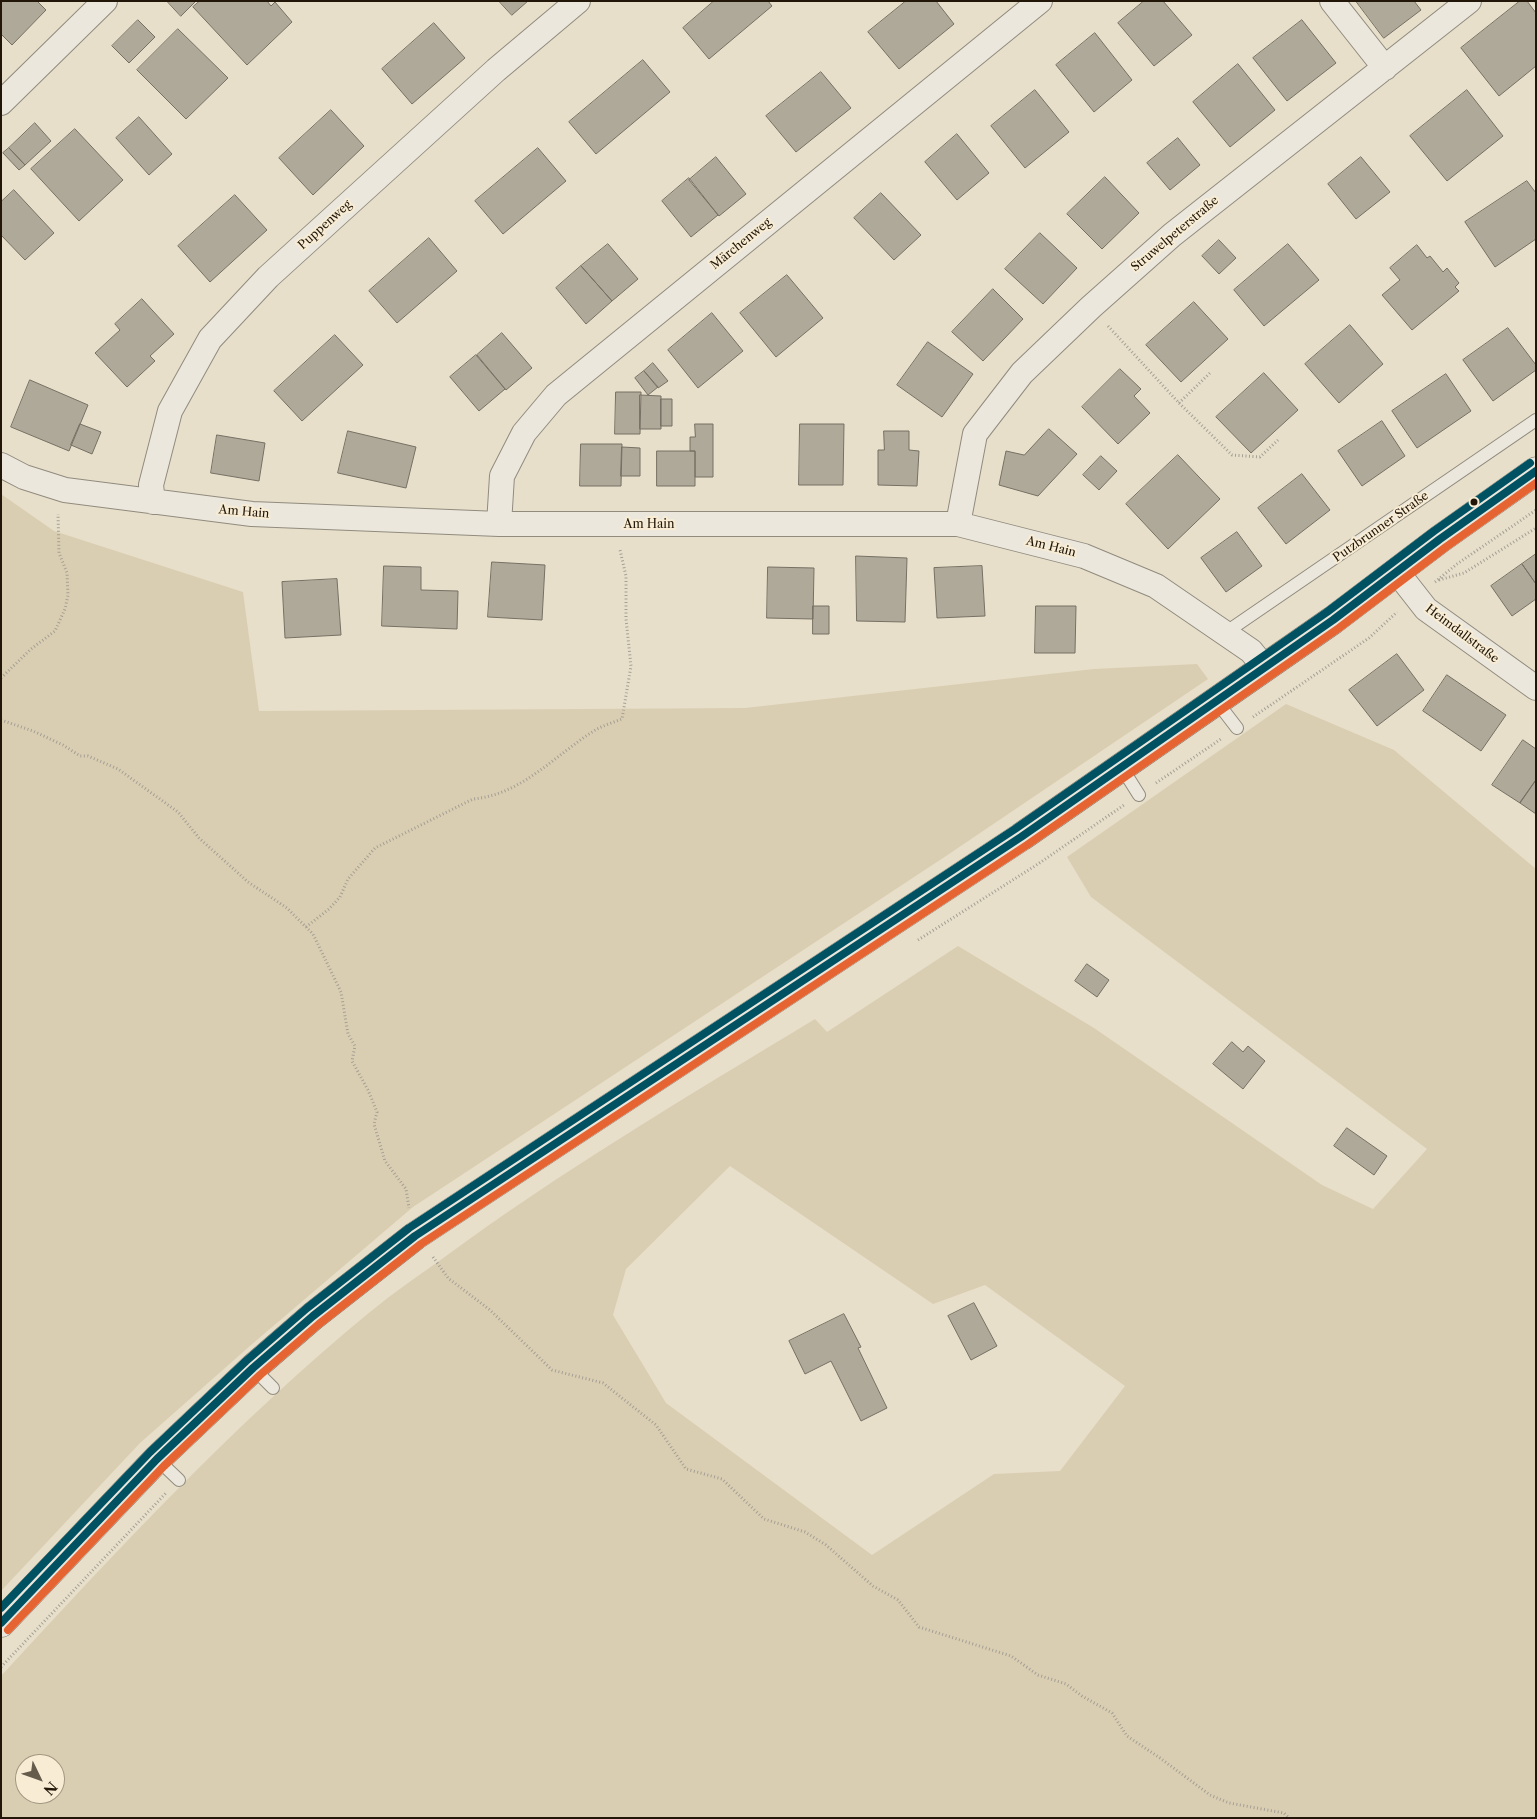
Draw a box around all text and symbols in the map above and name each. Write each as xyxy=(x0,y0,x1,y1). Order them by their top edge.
street label: Struwelpeterstraße xyxy=(1128,193,1222,275)
street label: Puppenweg xyxy=(295,197,355,253)
street label: Märchenweg xyxy=(708,215,774,273)
street label: Putzbrunner Straße xyxy=(1330,489,1432,565)
unlabelled marker xyxy=(1469,497,1479,507)
street label: Am Hain xyxy=(218,503,270,521)
street label: Am Hain xyxy=(624,518,674,532)
street label: Am Hain xyxy=(1025,534,1077,560)
street label: Heimdallstraße xyxy=(1422,602,1502,666)
north arrow xyxy=(15,1754,65,1804)
text: N xyxy=(40,1778,61,1799)

